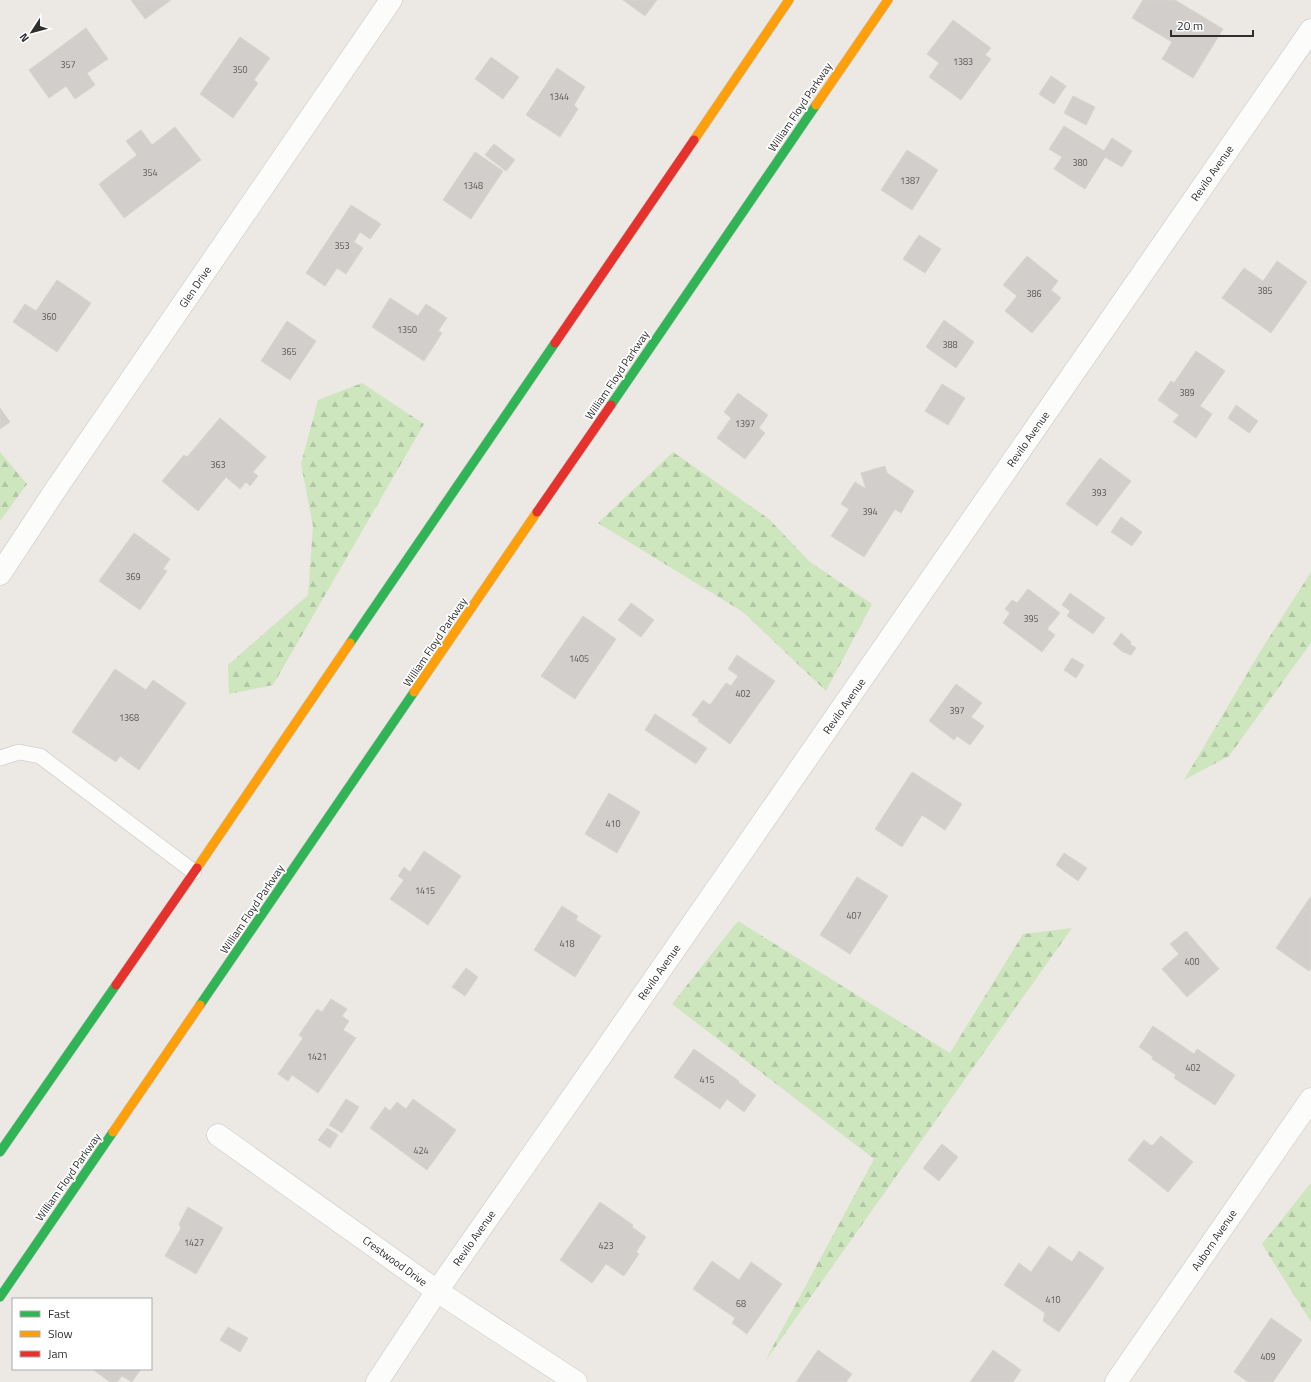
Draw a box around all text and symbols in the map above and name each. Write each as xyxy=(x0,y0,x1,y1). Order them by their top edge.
north arrow xyxy=(12,12,52,52)
scale bar xyxy=(1171,12,1253,38)
text: 20 m xyxy=(1177,16,1203,35)
text: N xyxy=(15,30,33,46)
house number: 1383 xyxy=(953,55,973,68)
house number: 357 xyxy=(60,58,76,71)
street label: William Floyd Parkway xyxy=(764,59,836,155)
house number: 350 xyxy=(232,63,248,76)
house number: 1344 xyxy=(549,90,569,103)
street label: Revilo Avenue xyxy=(1187,141,1237,204)
house number: 380 xyxy=(1072,156,1088,169)
house number: 354 xyxy=(142,166,158,179)
house number: 1387 xyxy=(900,174,920,187)
house number: 1348 xyxy=(463,179,483,192)
house number: 353 xyxy=(334,239,350,252)
street label: Glen Drive xyxy=(175,263,215,311)
house number: 385 xyxy=(1257,284,1273,297)
house number: 386 xyxy=(1026,287,1042,300)
house number: 360 xyxy=(41,310,57,323)
house number: 1350 xyxy=(397,323,417,336)
street label: William Floyd Parkway xyxy=(581,327,653,423)
house number: 388 xyxy=(942,338,958,351)
house number: 365 xyxy=(281,345,297,358)
house number: 389 xyxy=(1179,386,1195,399)
street label: Revilo Avenue xyxy=(1003,407,1053,470)
house number: 1397 xyxy=(735,417,755,430)
house number: 363 xyxy=(210,458,226,471)
house number: 393 xyxy=(1091,486,1107,499)
house number: 394 xyxy=(862,505,878,518)
house number: 369 xyxy=(125,570,141,583)
street label: William Floyd Parkway xyxy=(399,594,471,690)
house number: 395 xyxy=(1023,612,1039,625)
house number: 1405 xyxy=(569,652,589,665)
street label: Revilo Avenue xyxy=(819,674,869,737)
house number: 402 xyxy=(735,687,751,700)
house number: 397 xyxy=(949,704,965,717)
house number: 1368 xyxy=(119,711,139,724)
house number: 410 xyxy=(605,817,621,830)
street label: William Floyd Parkway xyxy=(216,861,288,957)
house number: 1415 xyxy=(415,884,435,897)
house number: 407 xyxy=(846,909,862,922)
house number: 418 xyxy=(559,937,575,950)
street label: Revilo Avenue xyxy=(634,940,684,1003)
house number: 400 xyxy=(1184,955,1200,968)
house number: 1421 xyxy=(307,1050,327,1063)
house number: 402 xyxy=(1185,1061,1201,1074)
house number: 415 xyxy=(699,1073,715,1086)
street label: William Floyd Parkway xyxy=(32,1129,105,1224)
house number: 424 xyxy=(413,1144,429,1157)
street label: Revilo Avenue xyxy=(449,1206,499,1269)
street label: Auborn Avenue xyxy=(1188,1206,1241,1274)
street label: Crestwood Drive xyxy=(359,1232,431,1290)
house number: 1427 xyxy=(184,1236,204,1249)
house number: 423 xyxy=(598,1239,614,1252)
house number: 410 xyxy=(1045,1293,1061,1306)
house number: 68 xyxy=(736,1297,746,1310)
legend xyxy=(12,1298,152,1370)
text: Fast xyxy=(48,1304,71,1323)
text: Slow xyxy=(48,1324,73,1343)
text: Jam xyxy=(48,1344,68,1363)
house number: 409 xyxy=(1260,1350,1276,1363)

